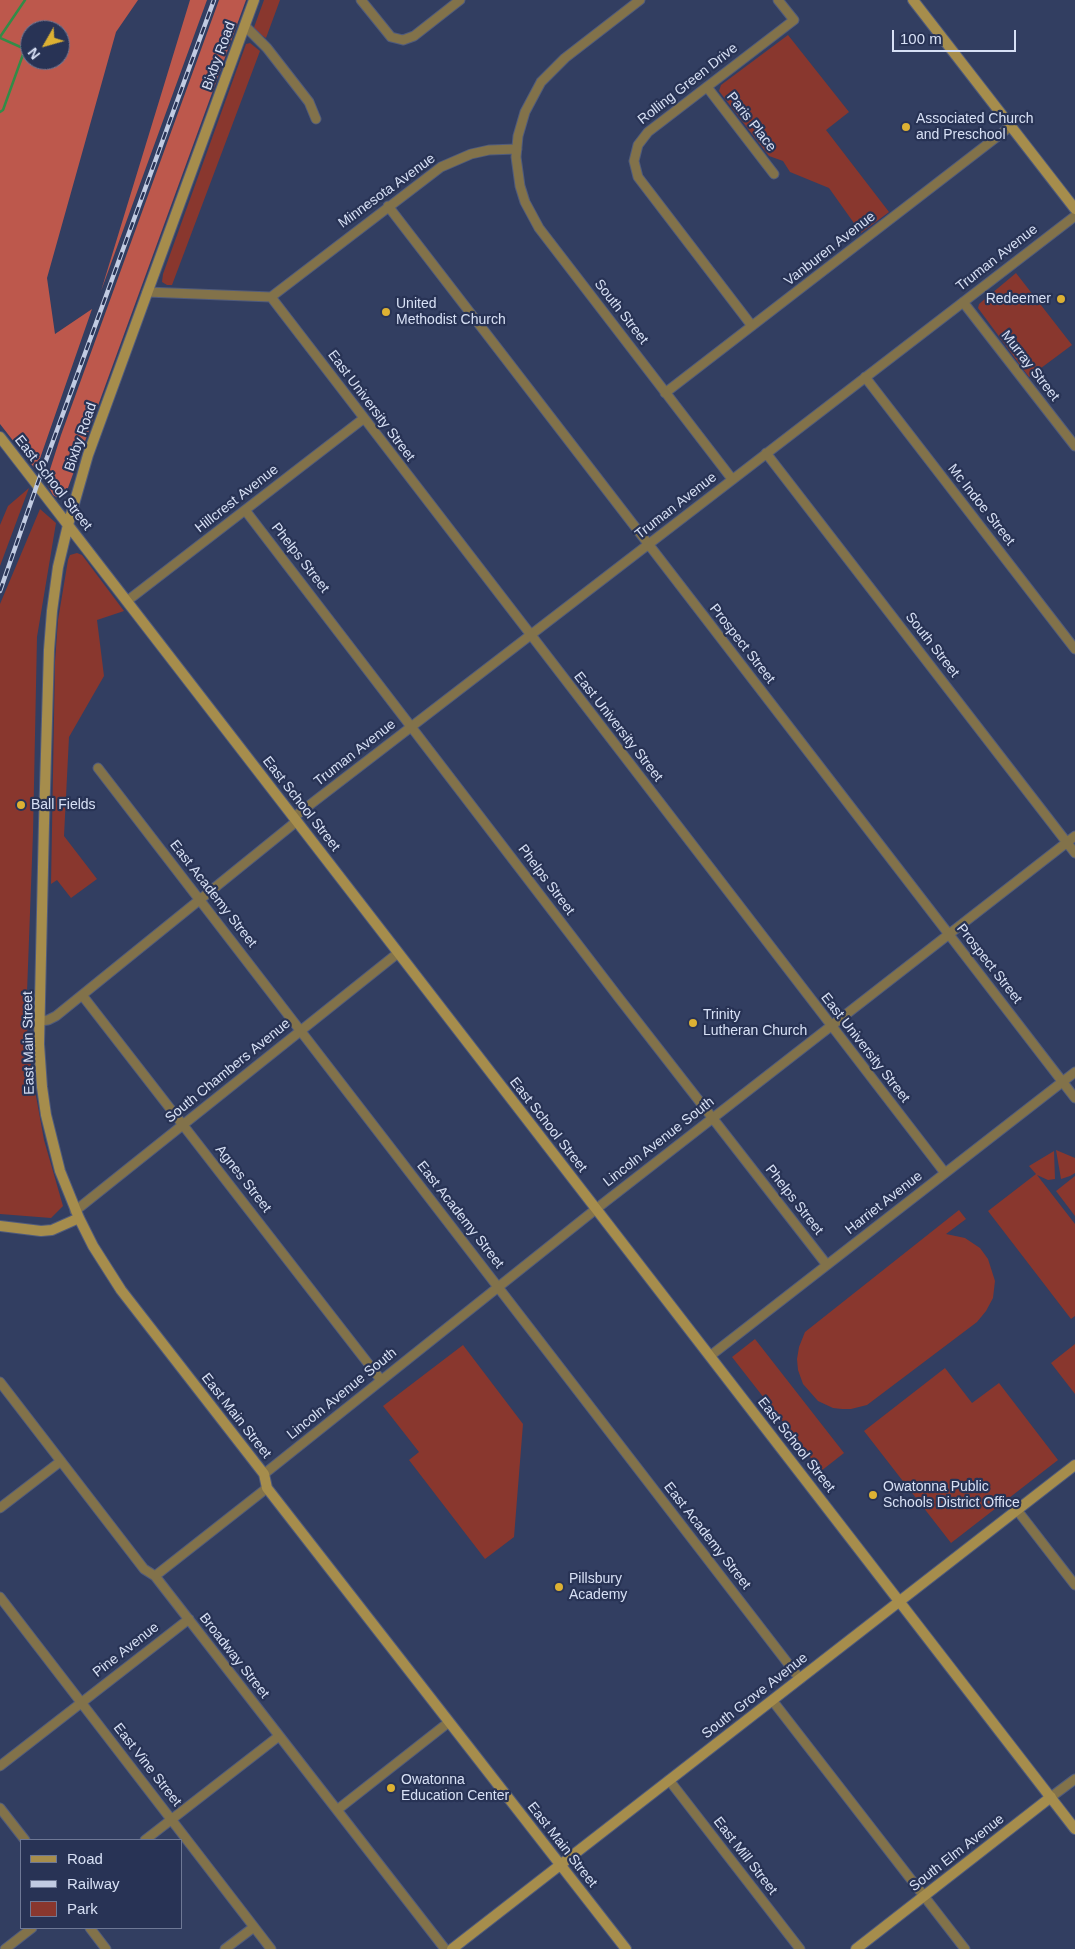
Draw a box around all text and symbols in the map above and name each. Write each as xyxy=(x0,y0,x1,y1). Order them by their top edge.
street label: Bixby Road xyxy=(199,19,239,93)
north arrow xyxy=(20,20,70,70)
scale bar xyxy=(895,20,1019,52)
text: 100 m xyxy=(900,30,942,47)
street label: Rolling Green Drive xyxy=(635,40,741,128)
text: N xyxy=(25,45,43,63)
street label: Paris Place xyxy=(723,89,779,155)
place label: Associated Church and Preschool xyxy=(916,111,1034,144)
marker: Associated Church and Preschool xyxy=(900,121,912,133)
street label: Minnesota Avenue xyxy=(335,150,439,232)
street label: Vanburen Avenue xyxy=(781,208,879,290)
street label: Truman Avenue xyxy=(953,221,1041,295)
street label: South Street xyxy=(590,276,652,348)
place label: Redeemer xyxy=(986,291,1051,307)
marker: Redeemer xyxy=(1055,293,1067,305)
place label: United Methodist Church xyxy=(396,296,506,328)
marker: United Methodist Church xyxy=(380,306,392,318)
street label: Murray Street xyxy=(997,327,1063,405)
street label: East University Street xyxy=(324,347,418,465)
street label: Bixby Road xyxy=(61,400,101,474)
street label: East School Street xyxy=(11,432,95,534)
street label: Hillcrest Avenue xyxy=(192,461,282,537)
street label: Mc Indoe Street xyxy=(944,461,1018,549)
street label: Truman Avenue xyxy=(632,469,720,543)
street label: Phelps Street xyxy=(268,520,332,596)
street label: Prospect Street xyxy=(706,601,778,687)
street label: South Street xyxy=(901,609,963,681)
street label: East University Street xyxy=(570,669,666,785)
street label: Truman Avenue xyxy=(311,716,399,790)
street label: East School Street xyxy=(259,753,343,855)
place label: Ball Fields xyxy=(31,797,96,813)
marker: Ball Fields xyxy=(15,799,27,811)
street label: East Academy Street xyxy=(166,837,260,951)
street label: Phelps Street xyxy=(514,841,578,919)
street label: Prospect Street xyxy=(953,921,1025,1007)
street label: East University Street xyxy=(817,990,913,1106)
street label: East Main Street xyxy=(20,991,38,1095)
place label: Trinity Lutheran Church xyxy=(703,1007,807,1040)
street label: South Chambers Avenue xyxy=(162,1015,294,1127)
marker: Trinity Lutheran Church xyxy=(687,1017,699,1029)
street label: East School Street xyxy=(506,1074,590,1176)
street label: Lincoln Avenue South xyxy=(600,1094,718,1190)
street label: Agnes Street xyxy=(211,1142,275,1216)
street label: East Academy Street xyxy=(413,1158,507,1272)
street label: Phelps Street xyxy=(762,1162,826,1238)
street label: Harriet Avenue xyxy=(842,1168,926,1238)
street label: Lincoln Avenue South xyxy=(284,1345,400,1443)
street label: East Main Street xyxy=(198,1370,274,1462)
street label: East School Street xyxy=(754,1394,838,1496)
street label: East Academy Street xyxy=(660,1479,754,1593)
place label: Owatonna Public Schools District Office xyxy=(883,1479,1020,1511)
marker: Owatonna Public Schools District Office xyxy=(867,1489,879,1501)
place label: Pillsbury Academy xyxy=(569,1571,627,1604)
marker: Pillsbury Academy xyxy=(553,1581,565,1593)
street label: Broadway Street xyxy=(196,1610,272,1702)
street label: Pine Avenue xyxy=(90,1619,162,1681)
street label: South Grove Avenue xyxy=(699,1649,811,1743)
street label: East Vine Street xyxy=(109,1720,185,1810)
place label: Owatonna Education Center xyxy=(401,1772,509,1804)
marker: Owatonna Education Center xyxy=(385,1782,397,1794)
street label: East Main Street xyxy=(524,1799,600,1891)
street label: South Elm Avenue xyxy=(906,1811,1008,1895)
street label: East Mill Street xyxy=(709,1814,781,1898)
legend xyxy=(20,1839,182,1929)
text: Road xyxy=(67,1850,103,1867)
text: Railway xyxy=(67,1875,120,1892)
text: Park xyxy=(67,1900,98,1917)

